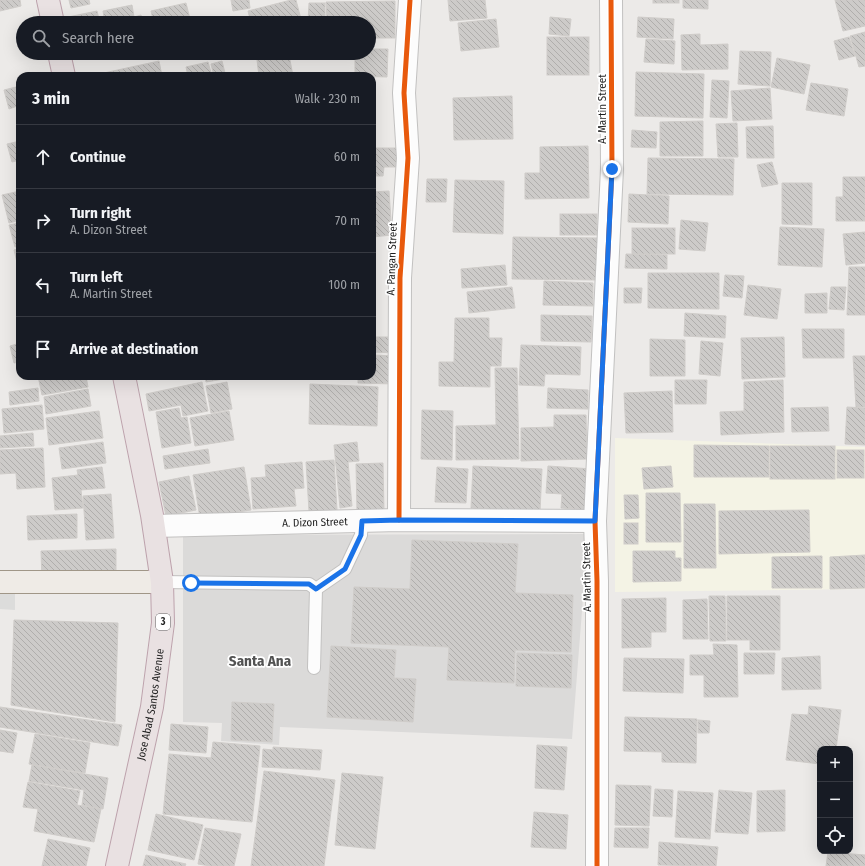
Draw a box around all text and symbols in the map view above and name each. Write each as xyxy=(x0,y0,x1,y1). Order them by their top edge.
search box xyxy=(16,16,376,60)
icon: search xyxy=(30,27,52,49)
text: Search here xyxy=(62,29,134,47)
street label: A. Martin Street xyxy=(596,74,609,144)
text: 3 min xyxy=(32,88,70,109)
text: Walk · 230 m xyxy=(295,91,360,106)
icon: ahead xyxy=(32,146,54,168)
text: Continue xyxy=(70,148,126,166)
text: 60 m xyxy=(334,149,360,164)
route end xyxy=(603,160,621,178)
text: Turn right xyxy=(70,204,131,222)
icon: right xyxy=(32,210,54,232)
text: 70 m xyxy=(335,213,360,228)
text: A. Dizon Street xyxy=(70,222,147,237)
street label: A. Pangan Street xyxy=(384,222,400,296)
text: Turn left xyxy=(70,268,123,286)
icon: left xyxy=(32,274,54,296)
text: 100 m xyxy=(328,277,360,292)
text: A. Martin Street xyxy=(70,286,152,301)
icon: arrive xyxy=(32,338,54,360)
text: Arrive at destination xyxy=(70,340,198,358)
street label: A. Dizon Street xyxy=(282,515,348,529)
street label: A. Martin Street xyxy=(580,542,594,612)
route start xyxy=(182,574,200,592)
road number: 3 xyxy=(156,614,170,630)
street label: Jose Abad Santos Avenue xyxy=(134,648,166,762)
district label: Santa Ana xyxy=(229,652,292,670)
map controls xyxy=(817,746,853,854)
button: + xyxy=(817,746,853,782)
button: − xyxy=(817,782,853,818)
button: locate xyxy=(817,818,853,854)

